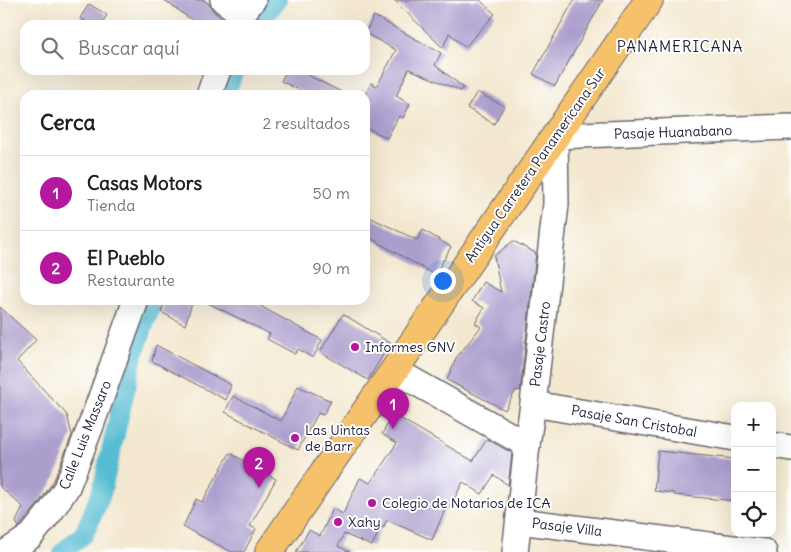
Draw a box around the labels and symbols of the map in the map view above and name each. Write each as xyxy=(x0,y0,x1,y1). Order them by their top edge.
district label: PANAMERICANA xyxy=(617,37,743,56)
street label: Antigua Carretera Panamericana Sur xyxy=(461,64,610,266)
street label: Pasaje Huanabano xyxy=(614,121,733,143)
your location xyxy=(430,268,456,294)
street label: Pasaje Castro xyxy=(526,300,554,388)
place label: Informes GNV xyxy=(365,338,455,356)
marker: Informes GNV xyxy=(349,341,361,353)
street label: Calle Luis Massaro xyxy=(55,378,115,492)
pin: 1 xyxy=(377,388,409,429)
street label: Pasaje San Cristobal xyxy=(570,401,698,441)
place label: Las Uintas de Barr xyxy=(305,421,370,455)
marker: Las Uintas de Barr xyxy=(289,432,301,444)
pin: 2 xyxy=(243,447,275,488)
place label: Colegio de Notarios de ICA xyxy=(382,494,550,512)
marker: Colegio de Notarios de ICA xyxy=(366,497,378,509)
place label: Xahy xyxy=(348,513,381,531)
street label: Pasaje Villa xyxy=(531,514,603,540)
marker: Xahy xyxy=(332,516,344,528)

